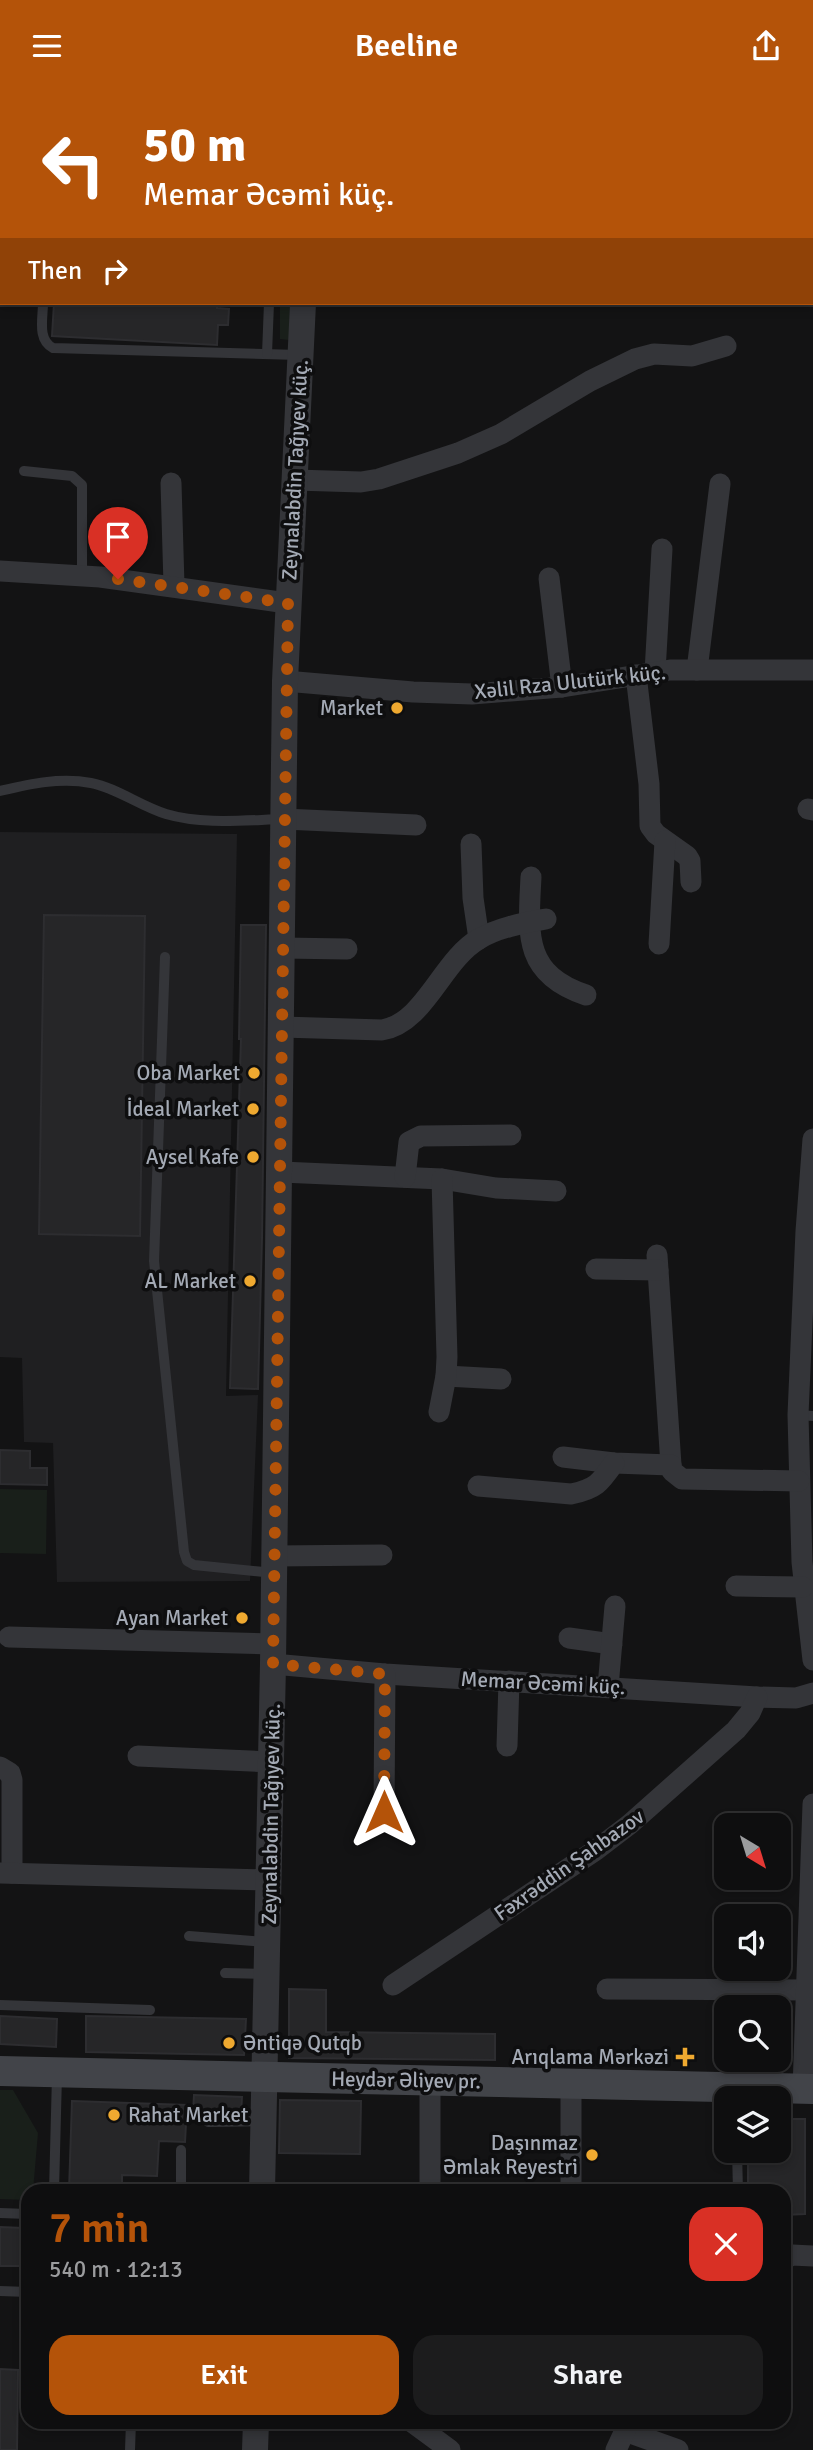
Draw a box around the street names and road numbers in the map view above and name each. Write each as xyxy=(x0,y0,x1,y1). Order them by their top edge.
street label: Zeynalabdin Tağıyev küç. xyxy=(276,359,314,581)
street label: Xəlil Rza Ulutürk küç. xyxy=(473,659,667,705)
street label: Memar Əcəmi küç. xyxy=(460,1666,626,1700)
street label: Zeynalabdin Tağıyev küç. xyxy=(256,1703,286,1925)
street label: Fəxrəddin Şahbazov xyxy=(489,1803,649,1926)
street label: Heydər Əliyev pr. xyxy=(331,2066,481,2094)

